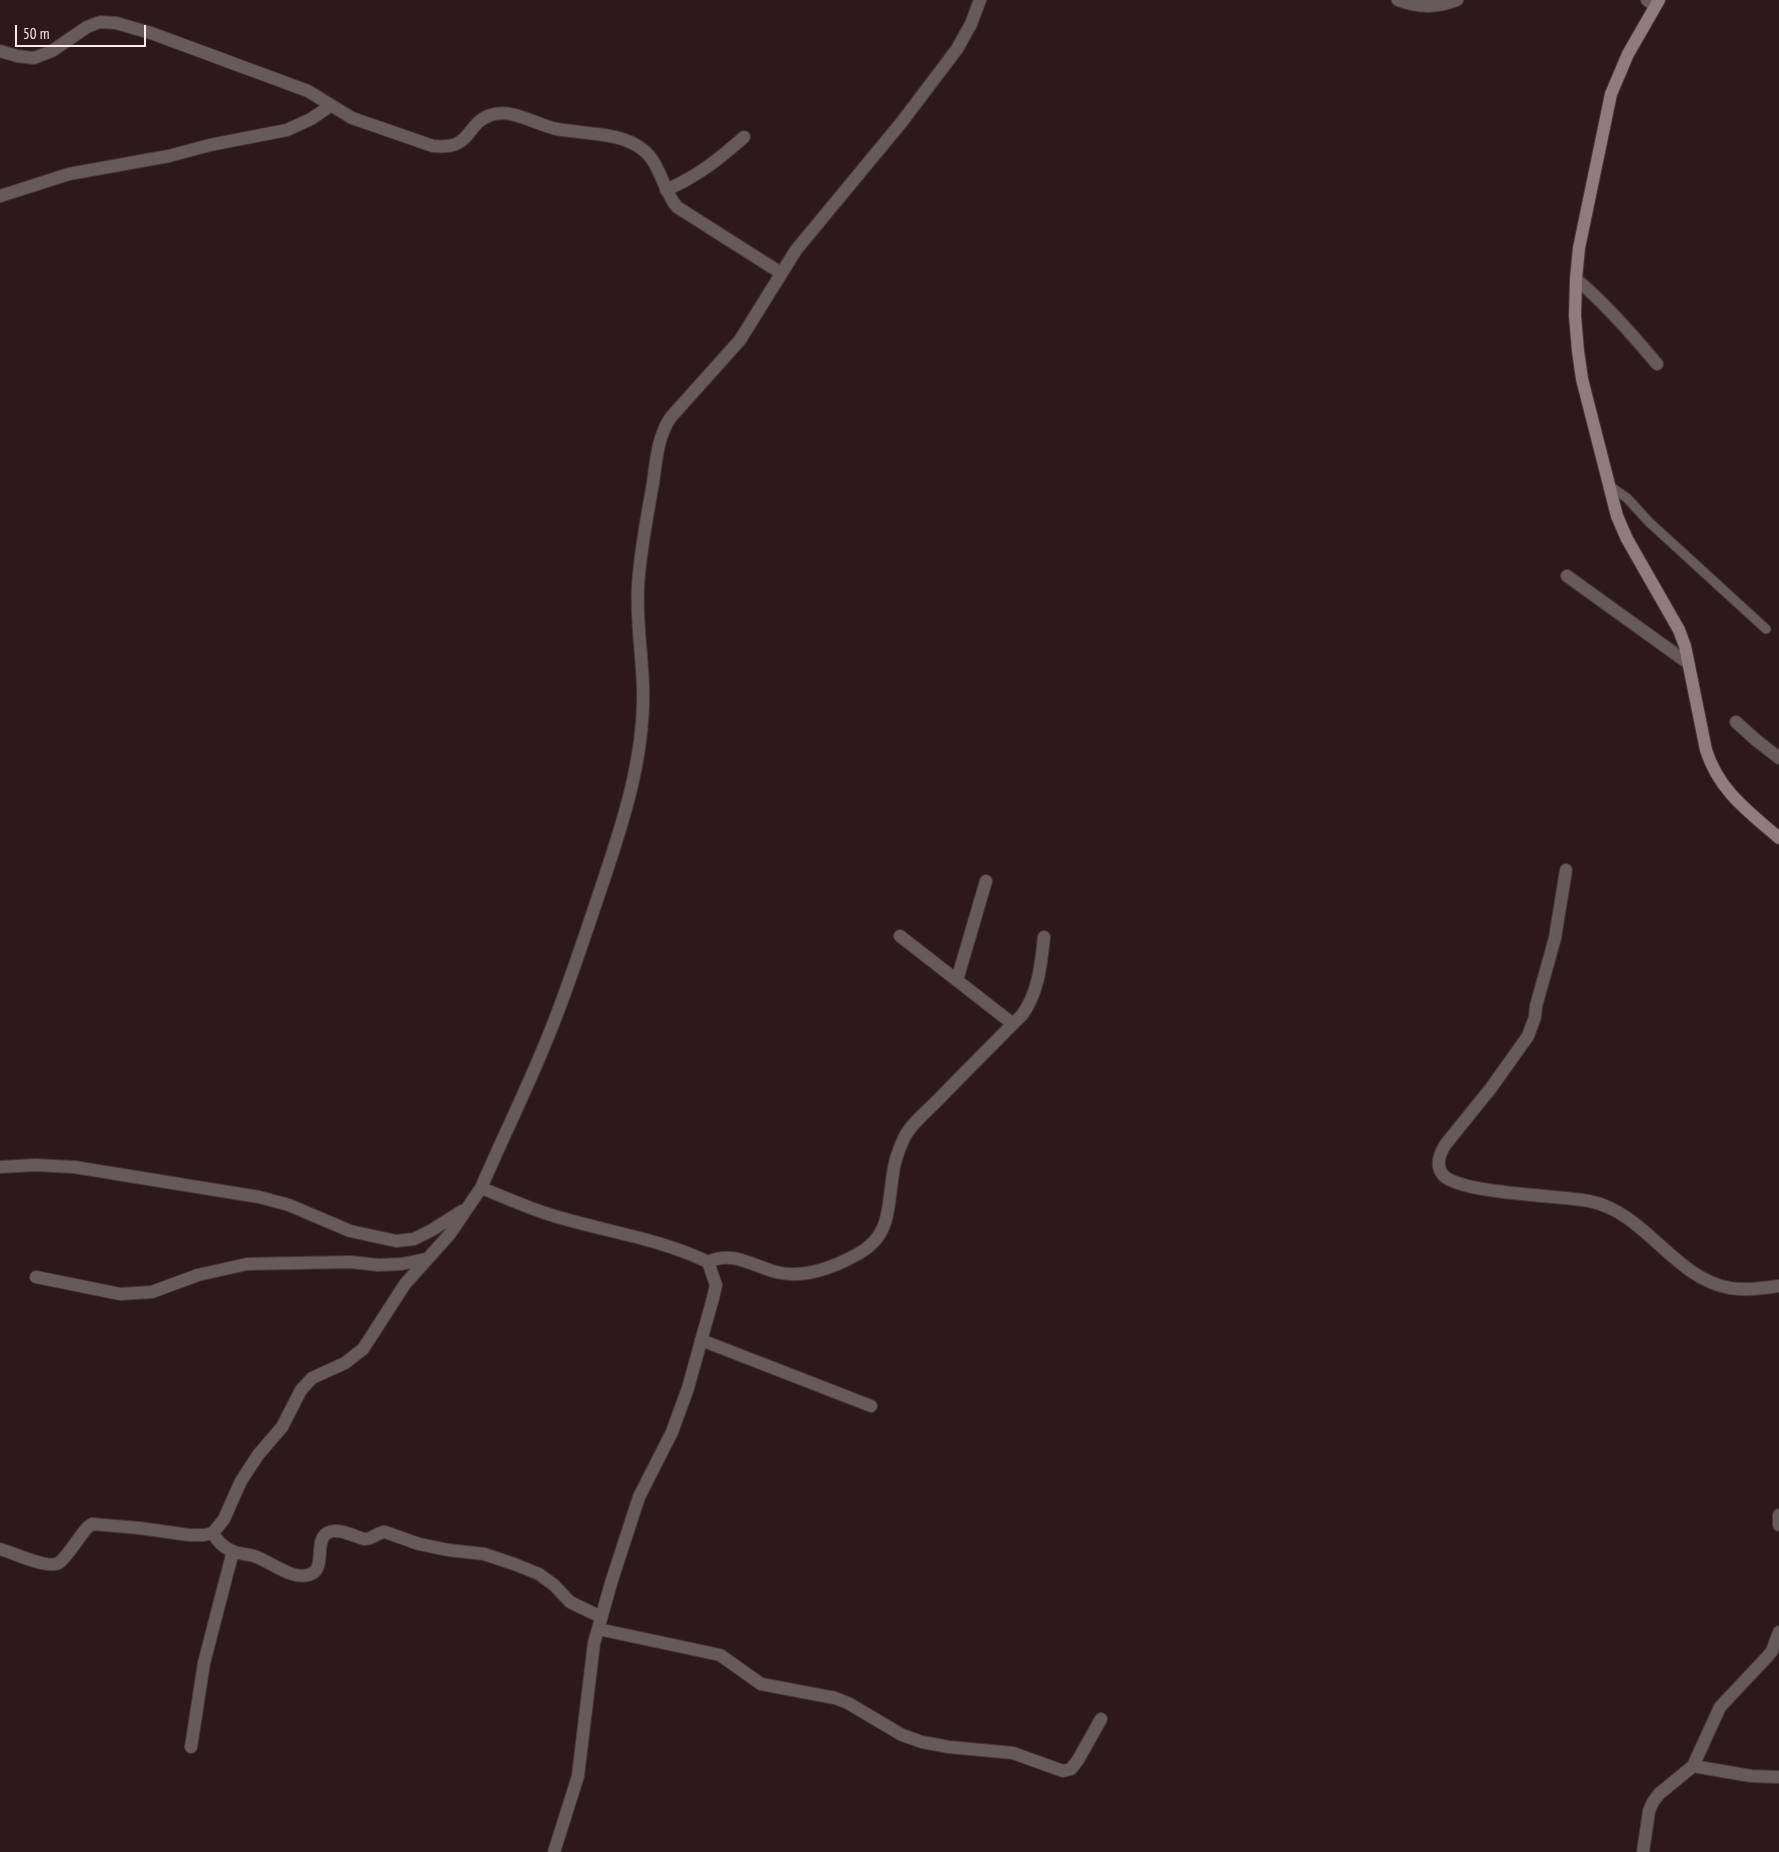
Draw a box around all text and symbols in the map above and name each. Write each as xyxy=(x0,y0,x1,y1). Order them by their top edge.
scale bar xyxy=(18,15,149,47)
text: 50 m xyxy=(23,24,49,43)

